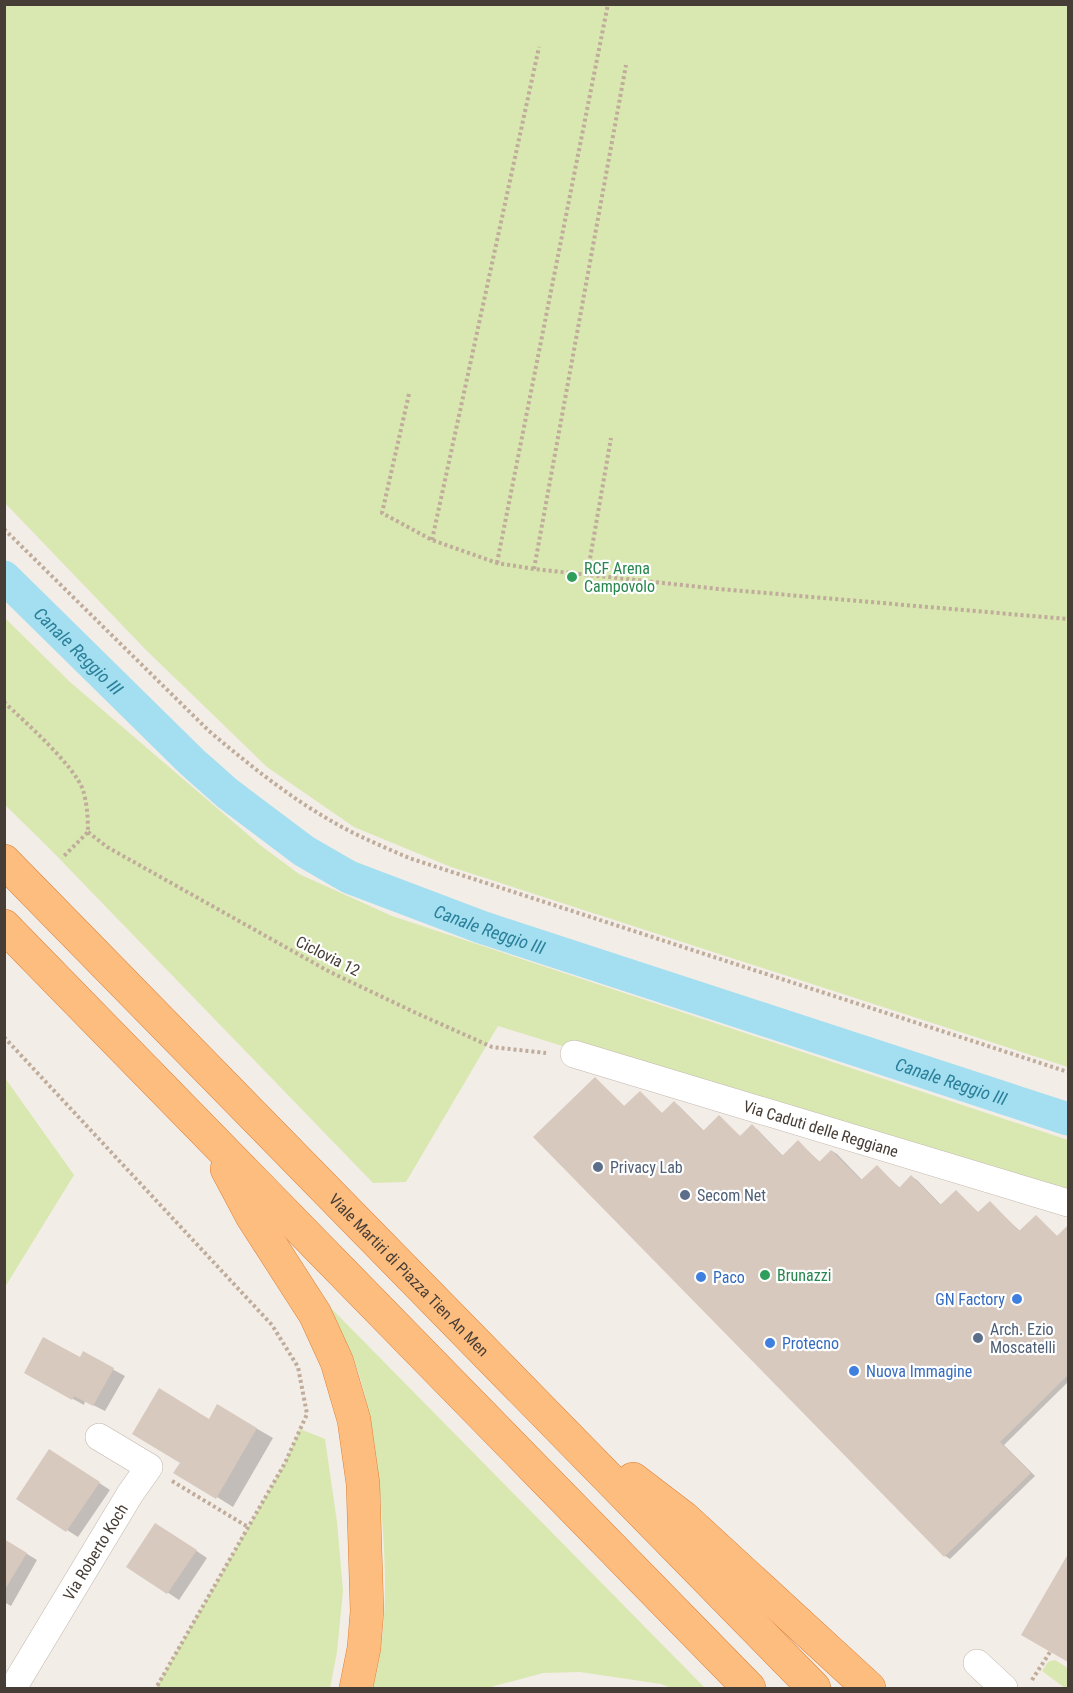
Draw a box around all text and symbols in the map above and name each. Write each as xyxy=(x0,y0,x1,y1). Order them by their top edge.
place label: RCF Arena Campovolo xyxy=(584,559,655,596)
marker: RCF Arena Campovolo xyxy=(565,570,579,584)
water label: Canale Reggio III xyxy=(30,602,128,699)
water label: Canale Reggio III xyxy=(431,900,549,958)
street label: Ciclovia 12 xyxy=(293,932,363,980)
water label: Canale Reggio III xyxy=(893,1053,1010,1109)
street label: Via Caduti delle Reggiane xyxy=(741,1096,901,1161)
place label: Privacy Lab xyxy=(610,1158,683,1177)
marker: Privacy Lab xyxy=(591,1160,605,1174)
place label: Secom Net xyxy=(697,1186,766,1205)
marker: Secom Net xyxy=(678,1188,692,1202)
street label: Viale Martiri di Piazza Tien An Men xyxy=(325,1189,493,1360)
place label: Brunazzi xyxy=(777,1266,831,1285)
place label: Paco xyxy=(713,1268,745,1287)
marker: Brunazzi xyxy=(758,1268,772,1282)
marker: Paco xyxy=(694,1270,708,1284)
place label: GN Factory xyxy=(935,1290,1005,1309)
marker: GN Factory xyxy=(1010,1292,1024,1306)
place label: Arch. Ezio Moscatelli xyxy=(990,1320,1056,1357)
marker: Arch. Ezio Moscatelli xyxy=(971,1331,985,1345)
place label: Protecno xyxy=(782,1334,839,1353)
marker: Protecno xyxy=(763,1336,777,1350)
place label: Nuova Immagine xyxy=(866,1362,972,1381)
marker: Nuova Immagine xyxy=(847,1364,861,1378)
street label: Via Roberto Koch xyxy=(59,1500,131,1603)

